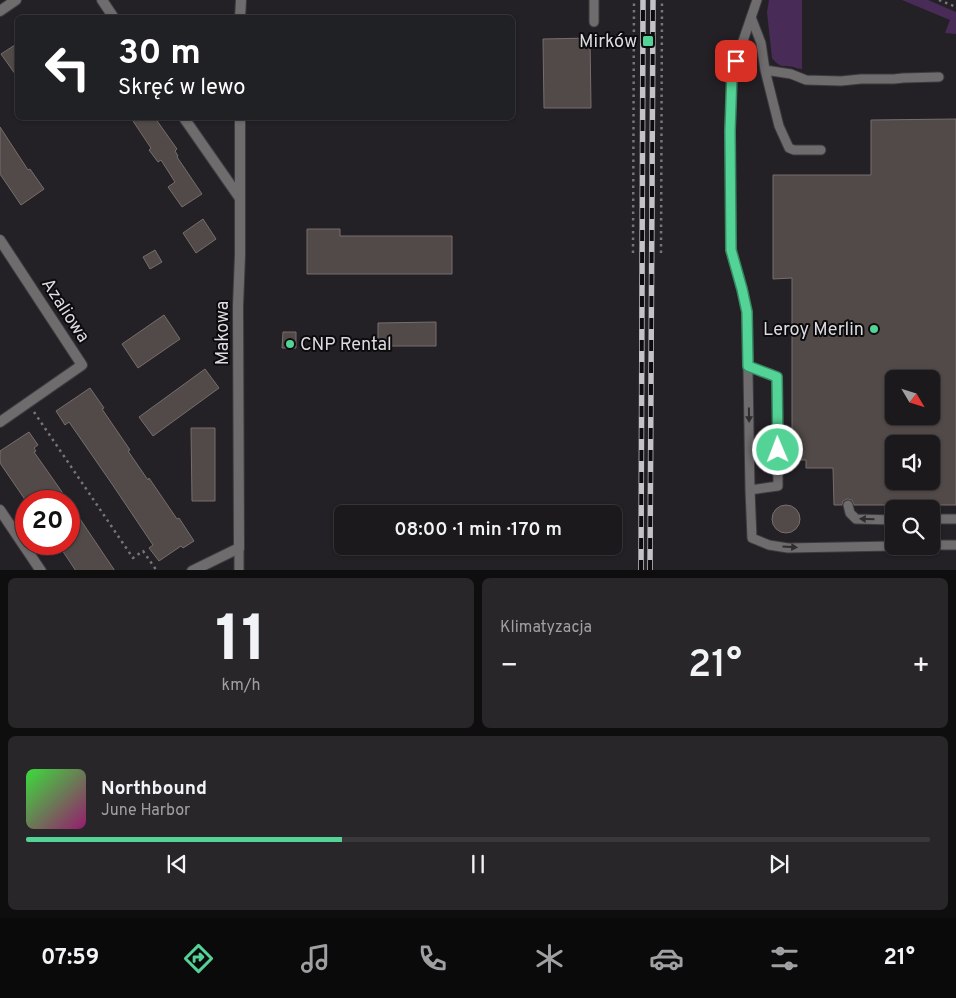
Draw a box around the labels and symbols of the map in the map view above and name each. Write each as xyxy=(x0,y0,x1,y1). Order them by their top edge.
place label: Mirków xyxy=(579,31,637,54)
marker: Mirków xyxy=(641,34,655,48)
pin xyxy=(715,40,757,82)
street label: Azaliowa xyxy=(35,274,94,347)
street label: Makowa xyxy=(212,301,235,365)
place label: Leroy Merlin xyxy=(763,319,864,342)
marker: Leroy Merlin xyxy=(868,323,880,335)
place label: CNP Rental xyxy=(300,334,392,357)
marker: CNP Rental xyxy=(284,338,296,350)
north arrow xyxy=(885,370,940,425)
one-way arrow xyxy=(745,407,753,423)
position arrow xyxy=(751,423,803,475)
speed limit sign: 20 xyxy=(15,490,80,555)
one-way arrow xyxy=(858,515,874,523)
one-way arrow xyxy=(782,543,798,551)

